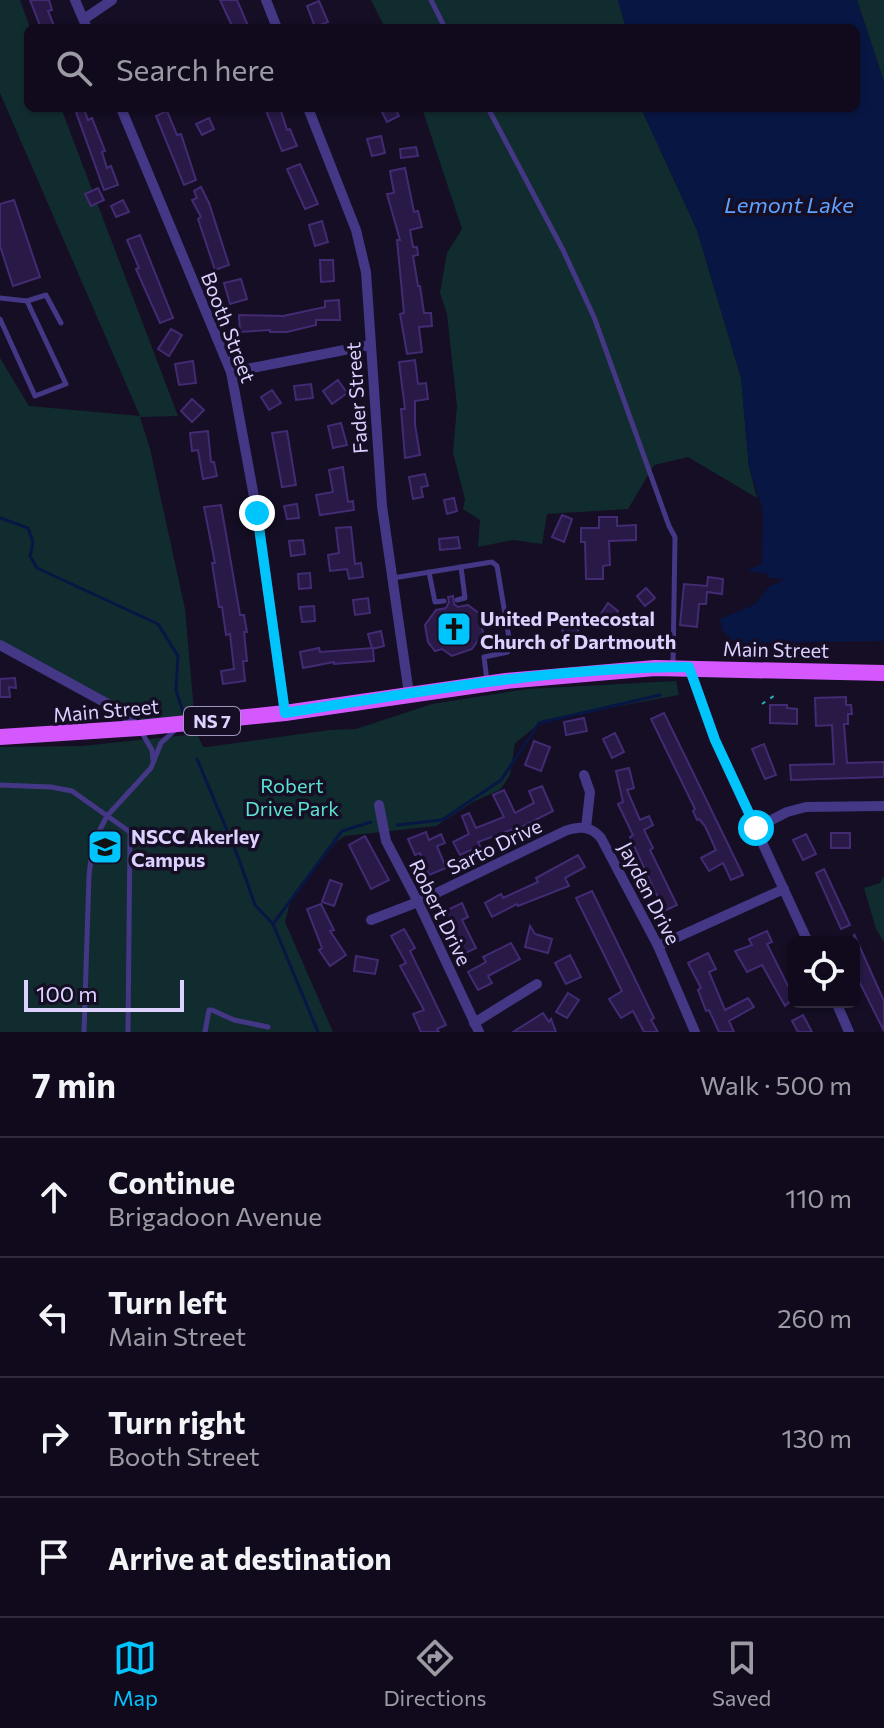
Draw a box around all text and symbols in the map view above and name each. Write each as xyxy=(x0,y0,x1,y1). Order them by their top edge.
search box xyxy=(24,24,860,112)
icon: search xyxy=(52,46,96,90)
text: Search here xyxy=(116,50,275,87)
water label: Lemont Lake xyxy=(724,191,854,218)
street label: Booth Street xyxy=(197,268,261,386)
street label: Fader Street xyxy=(340,341,372,455)
route end xyxy=(239,495,275,531)
place label: United Pentecostal Church of Dartmouth xyxy=(480,606,676,653)
church icon: United Pentecostal Church of Dartmouth xyxy=(435,610,473,648)
street label: Main Street xyxy=(723,636,829,662)
street label: Main Street xyxy=(52,693,160,727)
road number: NS 7 xyxy=(184,707,240,735)
park label: Robert Drive Park xyxy=(245,773,339,820)
route start xyxy=(738,810,774,846)
street label: Sarto Drive xyxy=(443,813,545,879)
place label: NSCC Akerley Campus xyxy=(131,824,260,871)
school or university icon: NSCC Akerley Campus xyxy=(86,828,124,866)
street label: Jayden Drive xyxy=(614,838,686,948)
street label: Robert Drive xyxy=(405,855,477,969)
map controls xyxy=(788,936,860,1008)
button: locate xyxy=(788,936,860,1008)
scale bar xyxy=(24,976,184,1012)
text: 100 m xyxy=(36,980,98,1007)
text: 7 min xyxy=(32,1063,116,1105)
text: Walk · 500 m xyxy=(700,1069,852,1100)
text: Continue xyxy=(108,1163,235,1200)
icon: ahead xyxy=(32,1175,76,1219)
text: 110 m xyxy=(785,1182,852,1213)
text: Brigadoon Avenue xyxy=(108,1200,322,1231)
text: Turn left xyxy=(108,1283,227,1320)
icon: left xyxy=(32,1295,76,1339)
text: 260 m xyxy=(777,1302,852,1333)
text: Main Street xyxy=(108,1320,246,1351)
text: Turn right xyxy=(108,1403,245,1440)
icon: right xyxy=(32,1415,76,1459)
text: 130 m xyxy=(781,1422,852,1453)
text: Booth Street xyxy=(108,1440,260,1471)
icon: arrive xyxy=(32,1535,76,1579)
text: Arrive at destination xyxy=(108,1539,392,1576)
tab: Map xyxy=(113,1636,158,1711)
tab: Directions xyxy=(383,1636,487,1711)
tab: Saved xyxy=(712,1636,771,1711)

